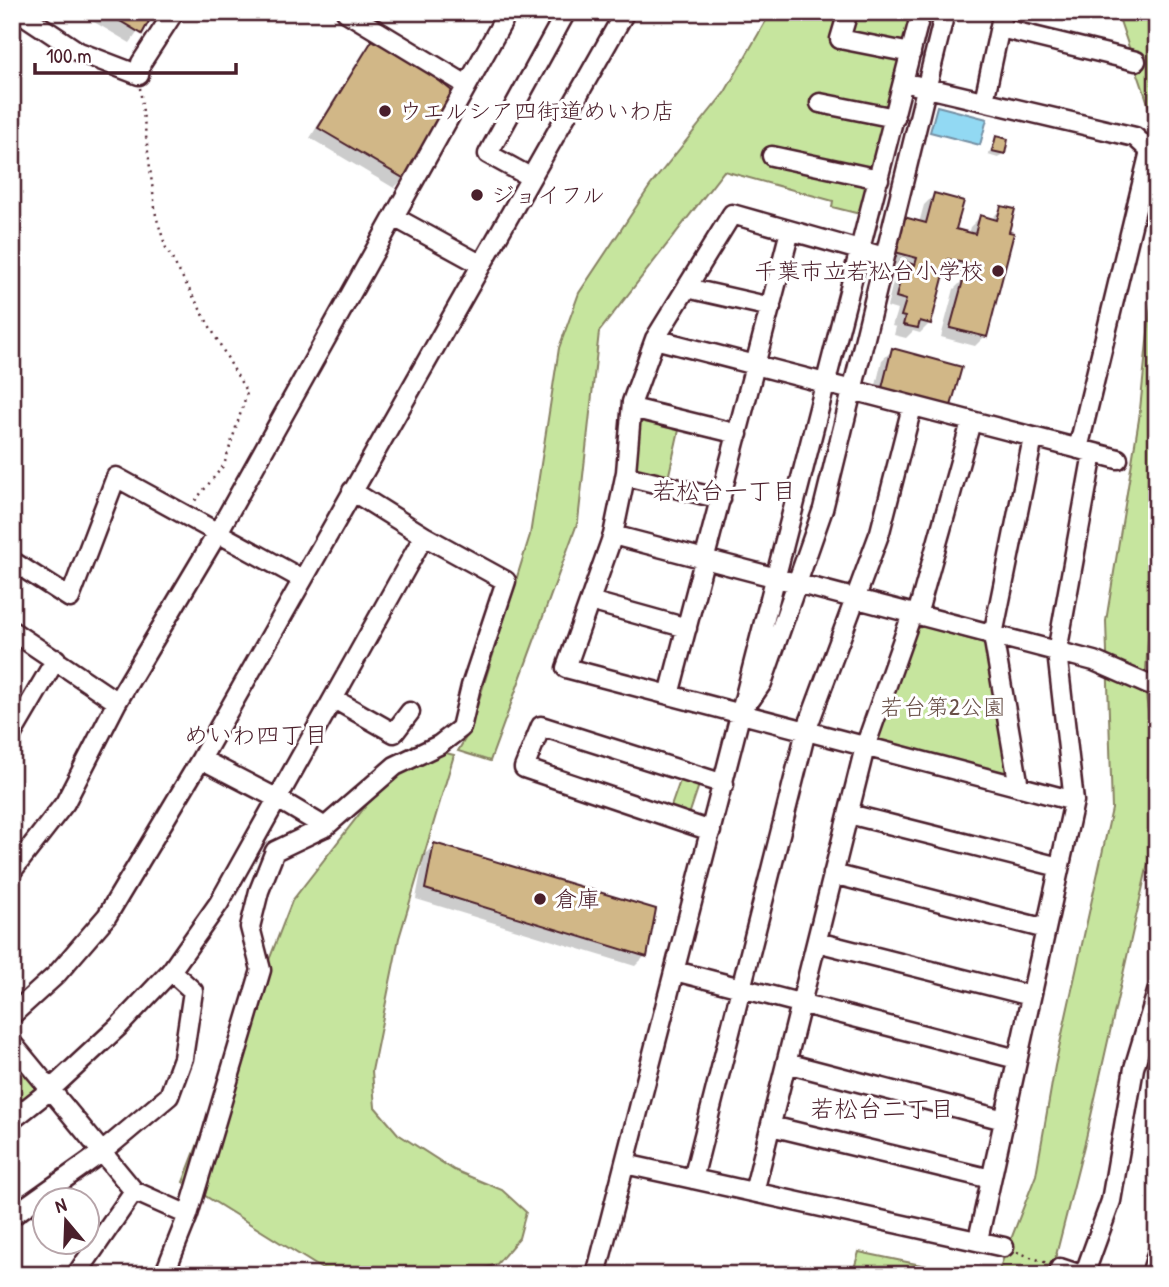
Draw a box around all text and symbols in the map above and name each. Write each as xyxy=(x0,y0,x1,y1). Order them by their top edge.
scale bar xyxy=(35,32,236,76)
text: 100 m xyxy=(46,41,92,70)
place label: ウエルシア四街道めいわ店 xyxy=(399,95,675,126)
marker: ウエルシア四街道めいわ店 xyxy=(377,103,393,119)
place label: ジョイフル xyxy=(491,179,605,210)
marker: ジョイフル xyxy=(469,187,485,203)
place label: 千葉市立若松台小学校 xyxy=(754,255,984,286)
marker: 千葉市立若松台小学校 xyxy=(990,263,1006,279)
district label: 若松台一丁目 xyxy=(652,474,796,506)
park label: 若台第2公園 xyxy=(880,691,1006,722)
district label: めいわ四丁目 xyxy=(184,718,328,750)
place label: 倉庫 xyxy=(554,883,600,914)
marker: 倉庫 xyxy=(532,891,548,907)
district label: 若松台二丁目 xyxy=(810,1092,954,1124)
north arrow xyxy=(32,1186,102,1256)
text: N xyxy=(51,1191,69,1219)

